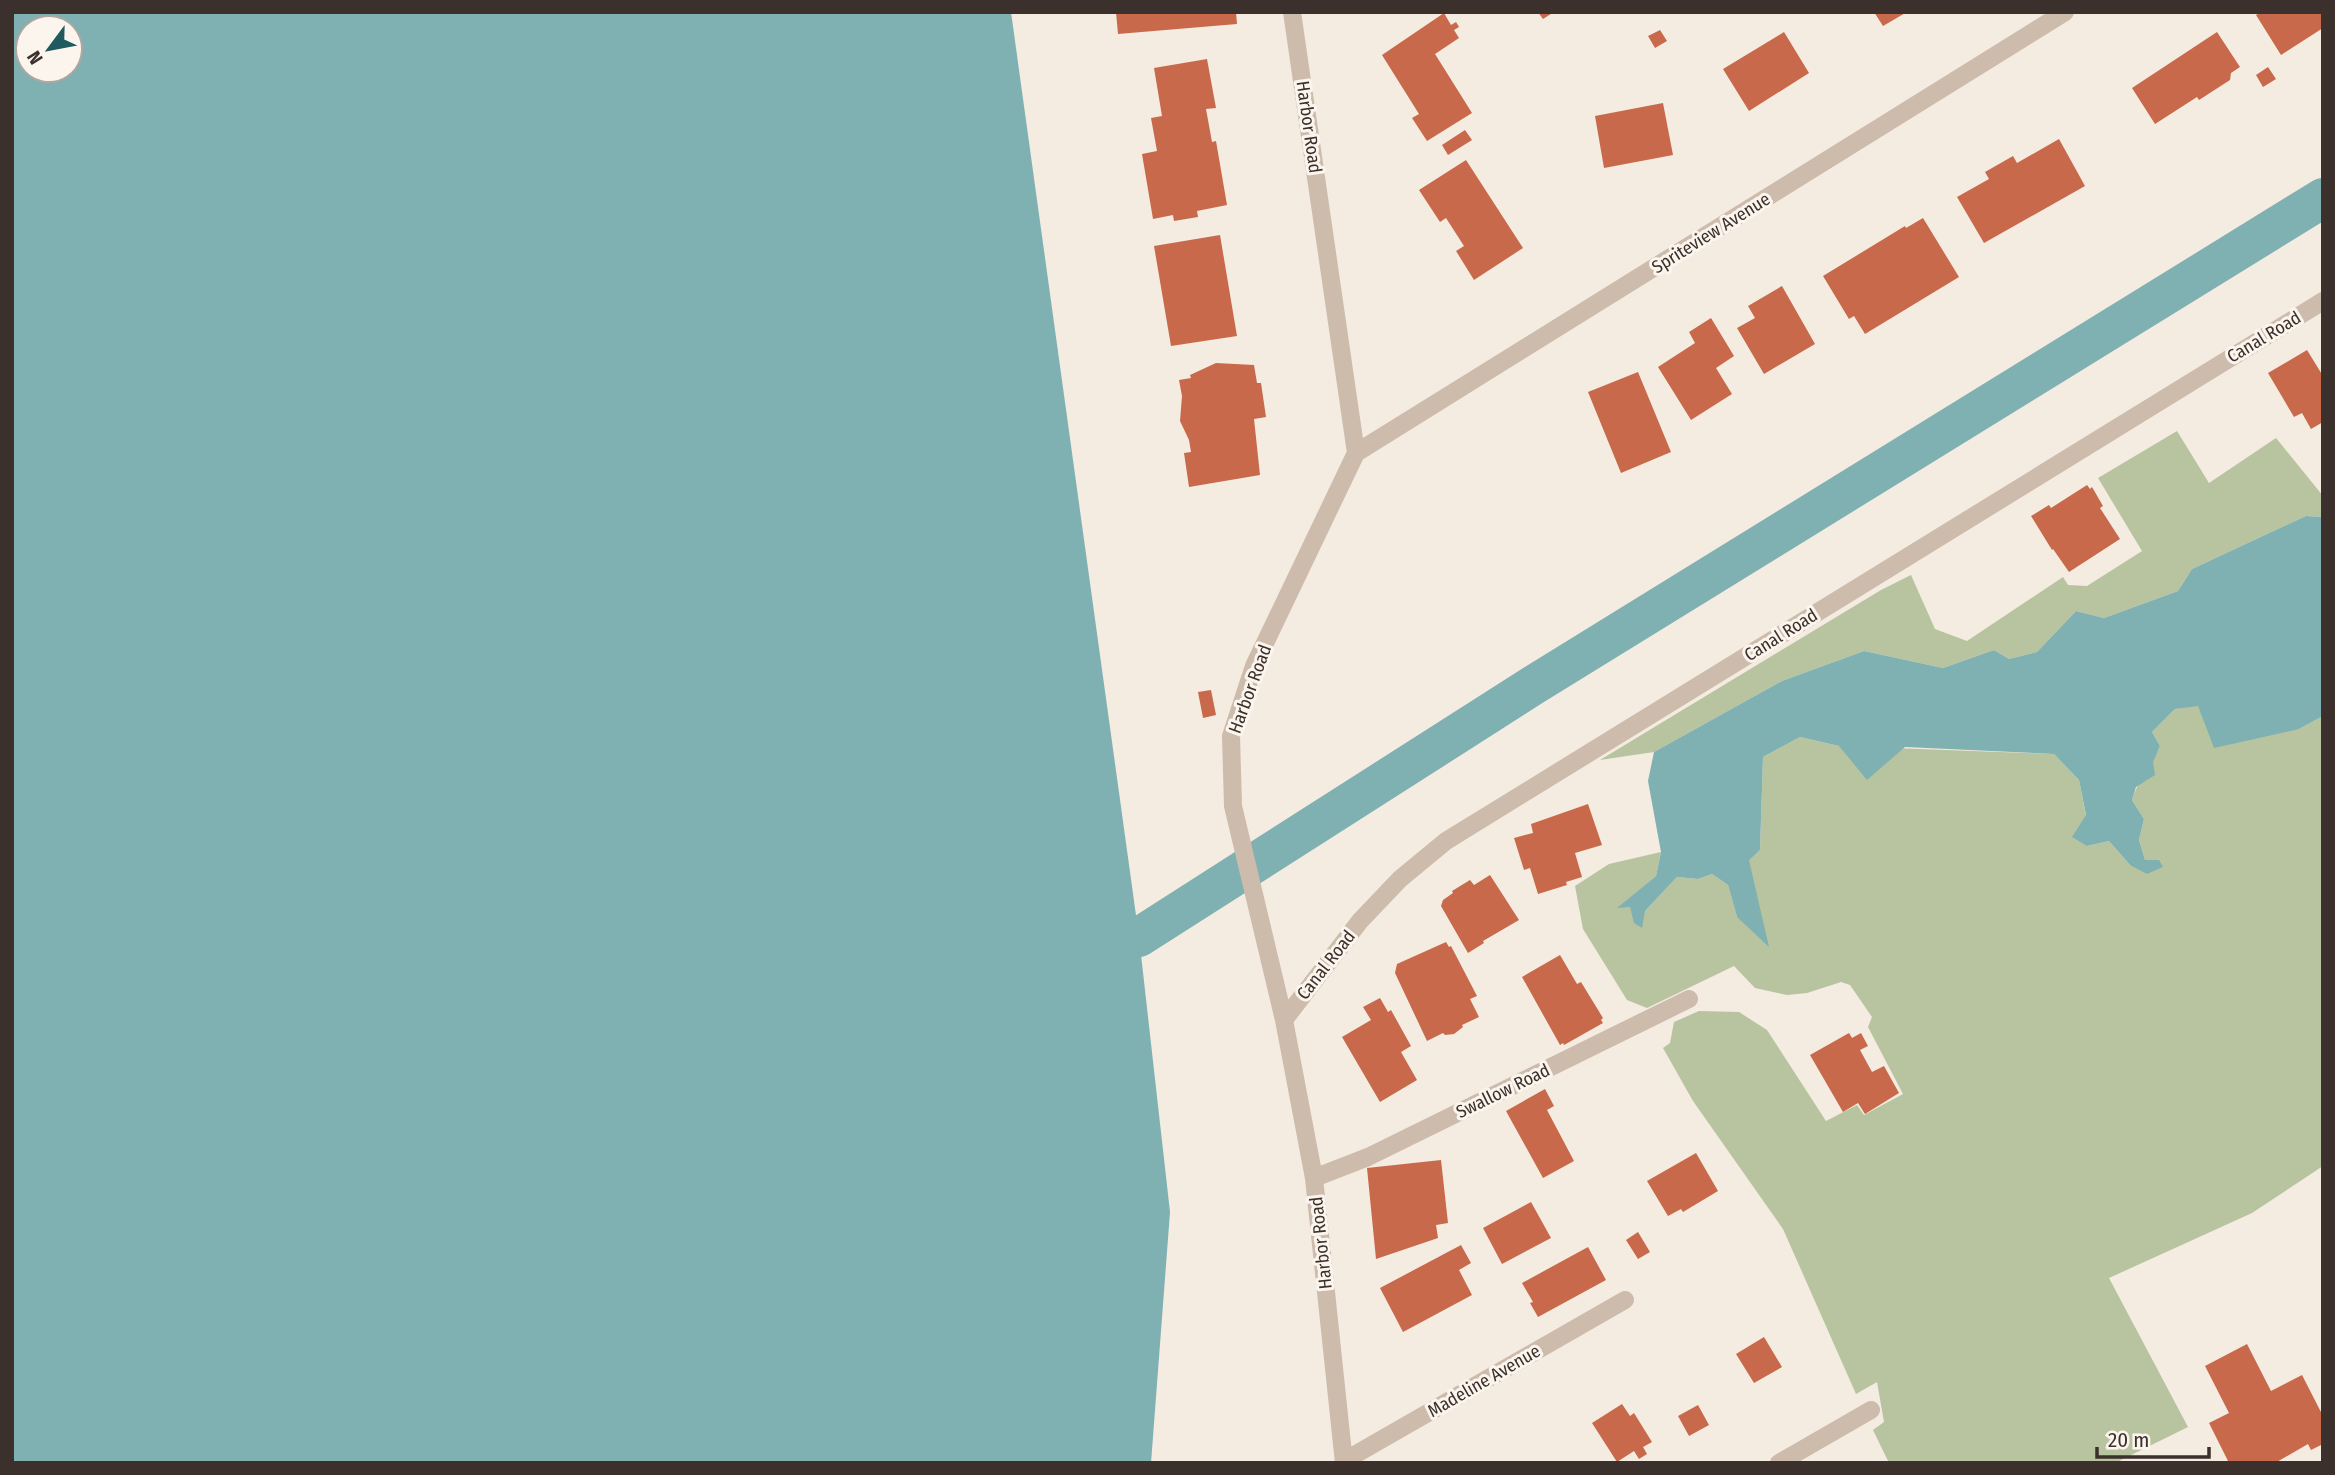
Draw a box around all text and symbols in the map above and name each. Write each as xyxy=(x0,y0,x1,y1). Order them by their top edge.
north arrow xyxy=(14,14,84,84)
text: N xyxy=(22,47,48,69)
street label: Harbor Road xyxy=(1292,79,1326,175)
street label: Spriteview Avenue xyxy=(1648,188,1774,278)
street label: Canal Road xyxy=(2223,306,2305,368)
street label: Canal Road xyxy=(1740,604,1822,666)
street label: Harbor Road xyxy=(1224,642,1276,736)
street label: Canal Road xyxy=(1292,926,1360,1004)
street label: Swallow Road xyxy=(1453,1059,1553,1123)
street label: Harbor Road xyxy=(1305,1196,1337,1290)
street label: Madeline Avenue xyxy=(1424,1340,1544,1422)
scale bar xyxy=(2097,1416,2209,1460)
text: 20 m xyxy=(2108,1427,2149,1453)

